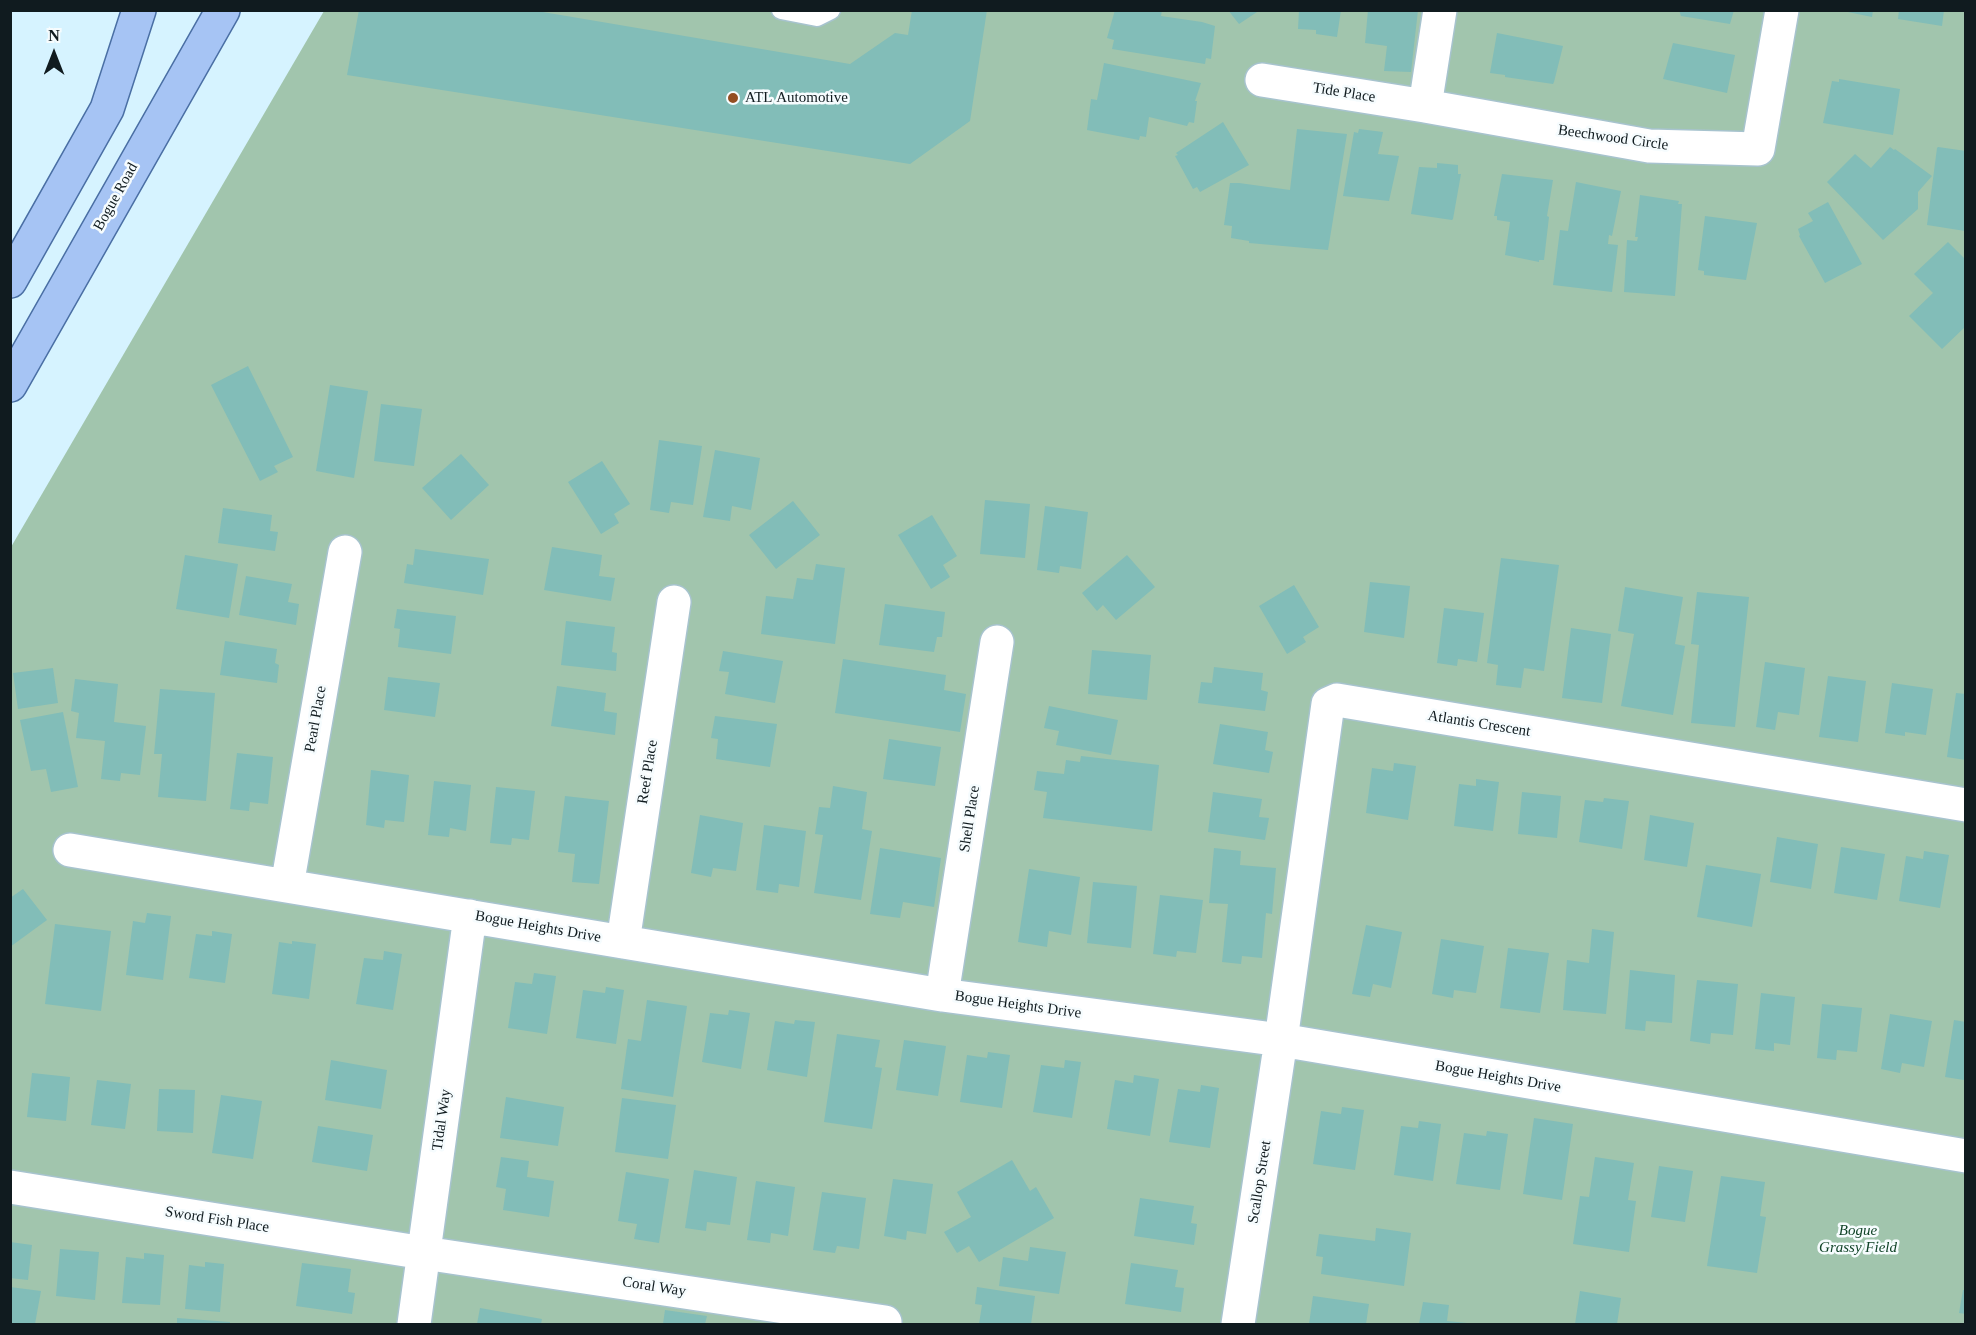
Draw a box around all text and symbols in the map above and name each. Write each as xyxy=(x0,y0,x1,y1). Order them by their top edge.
north arrow xyxy=(24,24,84,84)
text: N xyxy=(48,27,60,44)
street label: Tide Place xyxy=(1311,79,1377,107)
place label: ATL Automotive xyxy=(745,89,848,107)
marker: ATL Automotive xyxy=(726,91,740,105)
street label: Beechwood Circle xyxy=(1557,121,1669,155)
street label: Bogue Road xyxy=(90,160,142,234)
street label: Pearl Place xyxy=(301,684,331,754)
street label: Atlantis Crescent xyxy=(1426,707,1532,741)
street label: Reef Place xyxy=(634,739,662,805)
street label: Shell Place xyxy=(956,784,984,854)
street label: Bogue Heights Drive xyxy=(474,907,602,947)
street label: Bogue Heights Drive xyxy=(954,987,1082,1023)
street label: Bogue Heights Drive xyxy=(1434,1057,1562,1097)
street label: Tidal Way xyxy=(429,1088,455,1152)
street label: Scallop Street xyxy=(1245,1139,1275,1225)
street label: Sword Fish Place xyxy=(164,1203,270,1237)
park label: Bogue Grassy Field xyxy=(1819,1222,1897,1257)
street label: Coral Way xyxy=(621,1273,687,1301)

